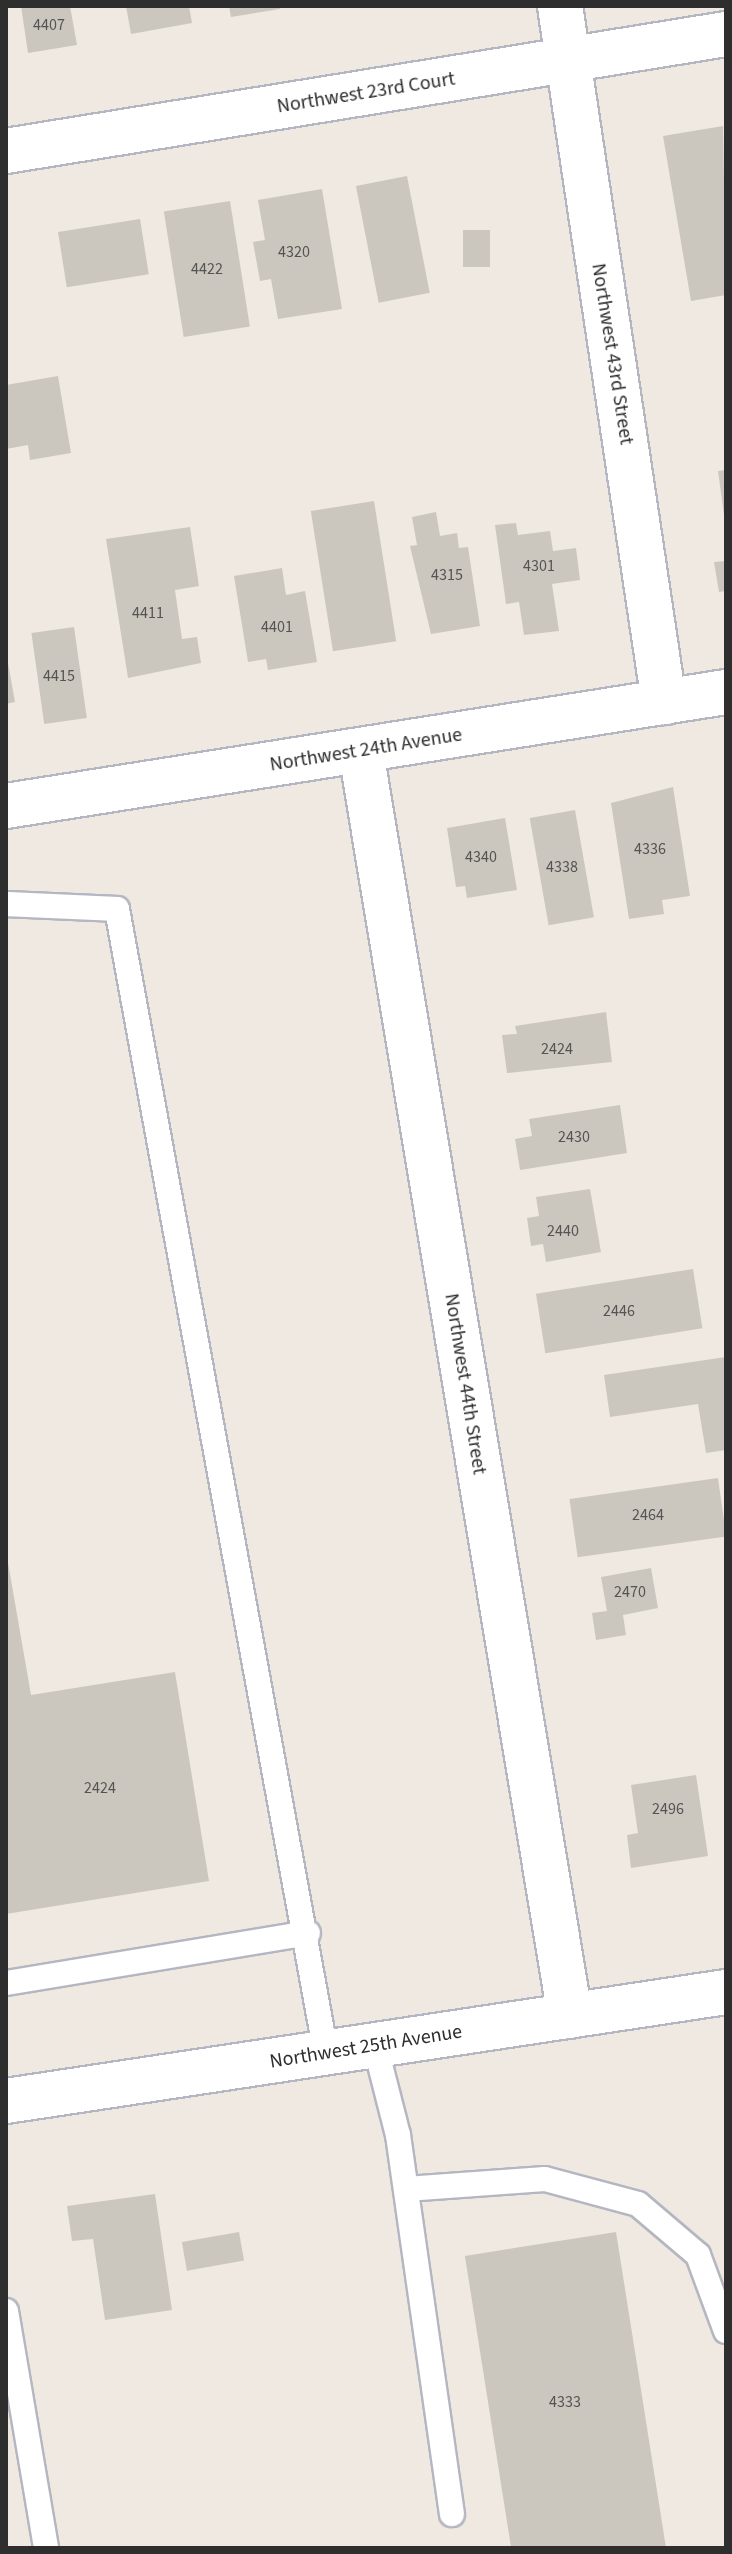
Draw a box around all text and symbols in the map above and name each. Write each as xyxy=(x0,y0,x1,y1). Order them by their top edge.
house number: 4407 xyxy=(33,15,65,35)
street label: Northwest 23rd Court xyxy=(275,67,457,119)
house number: 4320 xyxy=(278,242,310,262)
house number: 4422 xyxy=(191,259,223,279)
street label: Northwest 43rd Street xyxy=(586,262,638,446)
house number: 4301 xyxy=(523,556,555,576)
house number: 4315 xyxy=(431,565,463,585)
house number: 4411 xyxy=(132,603,164,623)
house number: 4401 xyxy=(261,617,293,637)
house number: 4415 xyxy=(43,666,75,686)
street label: Northwest 24th Avenue xyxy=(268,723,464,777)
house number: 4336 xyxy=(634,839,666,859)
house number: 4340 xyxy=(465,847,497,867)
house number: 4338 xyxy=(546,857,578,877)
house number: 2424 xyxy=(541,1039,573,1059)
house number: 2430 xyxy=(558,1127,590,1147)
house number: 2440 xyxy=(547,1221,579,1241)
street label: Northwest 44th Street xyxy=(439,1292,491,1476)
house number: 2446 xyxy=(603,1301,635,1321)
house number: 2464 xyxy=(632,1505,664,1525)
house number: 2470 xyxy=(614,1582,646,1602)
house number: 2424 xyxy=(84,1778,116,1798)
house number: 2496 xyxy=(652,1799,684,1819)
street label: Northwest 25th Avenue xyxy=(268,2020,464,2074)
house number: 4333 xyxy=(549,2392,581,2412)

